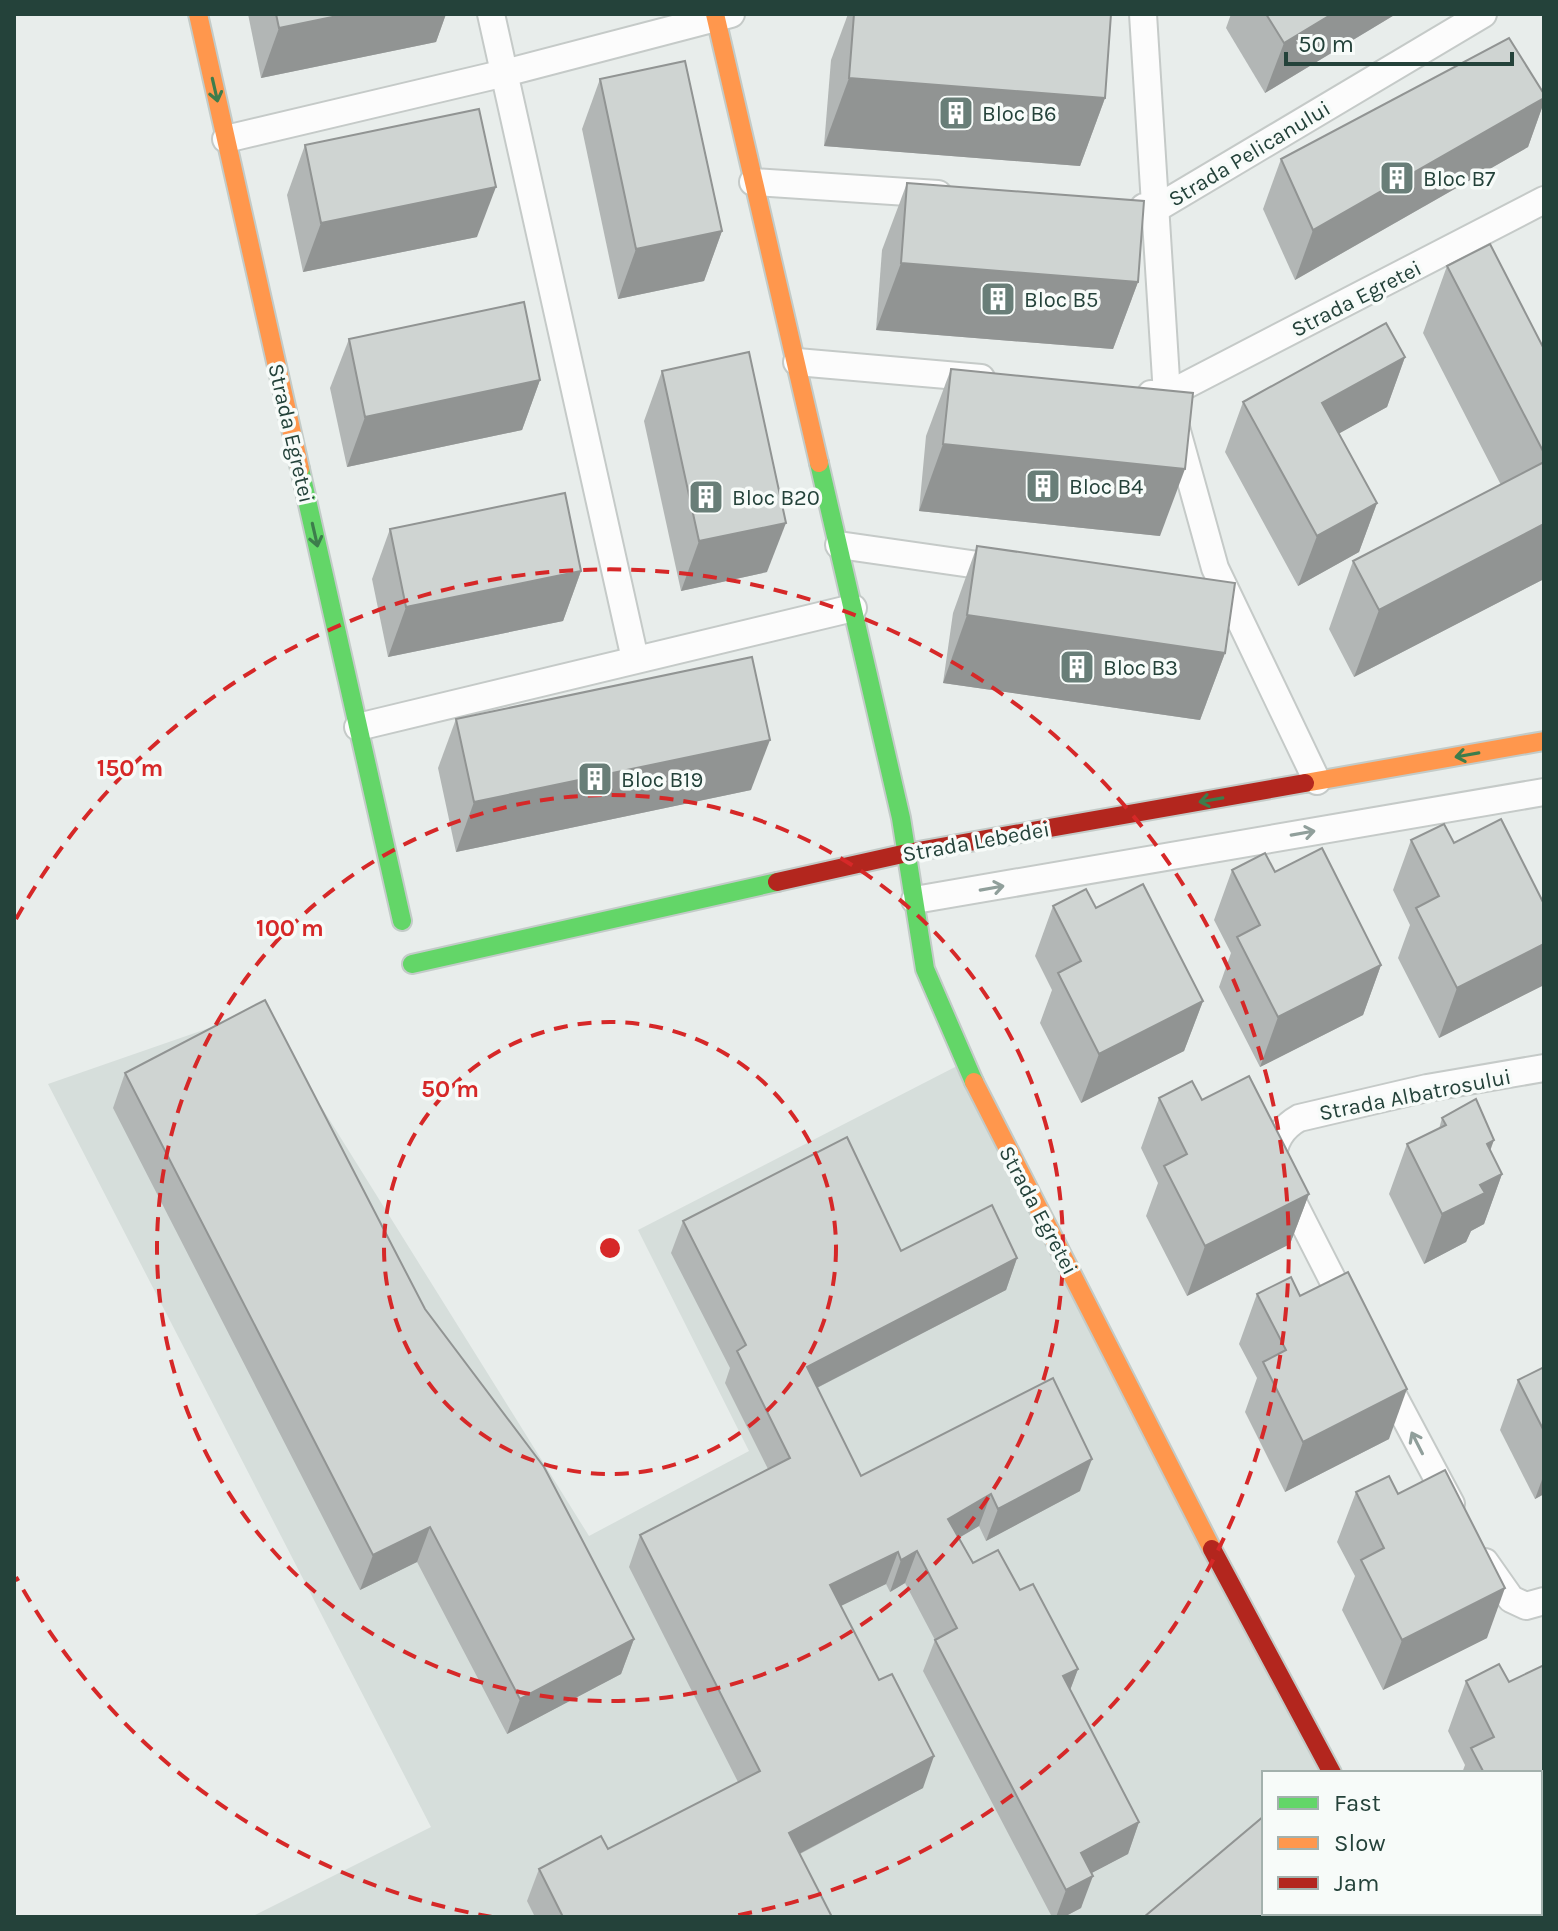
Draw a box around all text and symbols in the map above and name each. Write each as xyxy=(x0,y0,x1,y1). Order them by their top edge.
scale bar xyxy=(1286,16,1512,66)
text: 50 m xyxy=(1298,30,1354,58)
one-way arrow xyxy=(208,77,223,102)
building icon: Bloc B6 xyxy=(937,94,975,132)
street label: Strada Pelicanului xyxy=(1164,95,1335,212)
place label: Bloc B6 xyxy=(982,101,1057,127)
building icon: Bloc B7 xyxy=(1378,159,1416,197)
place label: Bloc B7 xyxy=(1423,166,1495,192)
street label: Strada Egretei xyxy=(1287,255,1426,343)
building icon: Bloc B5 xyxy=(979,280,1017,318)
place label: Bloc B5 xyxy=(1024,287,1099,313)
street label: Strada Egretei xyxy=(262,361,320,505)
building icon: Bloc B4 xyxy=(1024,467,1062,505)
place label: Bloc B4 xyxy=(1069,474,1143,500)
building icon: Bloc B20 xyxy=(687,478,725,516)
place label: Bloc B20 xyxy=(732,485,820,511)
one-way arrow xyxy=(308,522,323,547)
building icon: Bloc B3 xyxy=(1058,648,1096,686)
place label: Bloc B3 xyxy=(1103,655,1178,681)
one-way arrow xyxy=(1455,748,1480,763)
text: 150 m xyxy=(97,754,163,782)
building icon: Bloc B19 xyxy=(576,760,614,798)
place label: Bloc B19 xyxy=(621,767,703,793)
one-way arrow xyxy=(1199,793,1224,808)
street label: Strada Lebedei xyxy=(901,816,1052,868)
one-way arrow xyxy=(1290,825,1316,840)
one-way arrow xyxy=(979,879,1004,894)
text: 100 m xyxy=(256,914,324,942)
street label: Strada Albatrosului xyxy=(1317,1064,1513,1126)
text: 50 m xyxy=(421,1075,479,1103)
street label: Strada Egretei xyxy=(993,1142,1083,1279)
centre of rings xyxy=(596,1234,624,1262)
one-way arrow xyxy=(1409,1431,1425,1455)
legend xyxy=(1262,1771,1542,1915)
text: Fast xyxy=(1334,1789,1381,1817)
text: Slow xyxy=(1334,1829,1386,1857)
text: Jam xyxy=(1334,1869,1379,1897)

